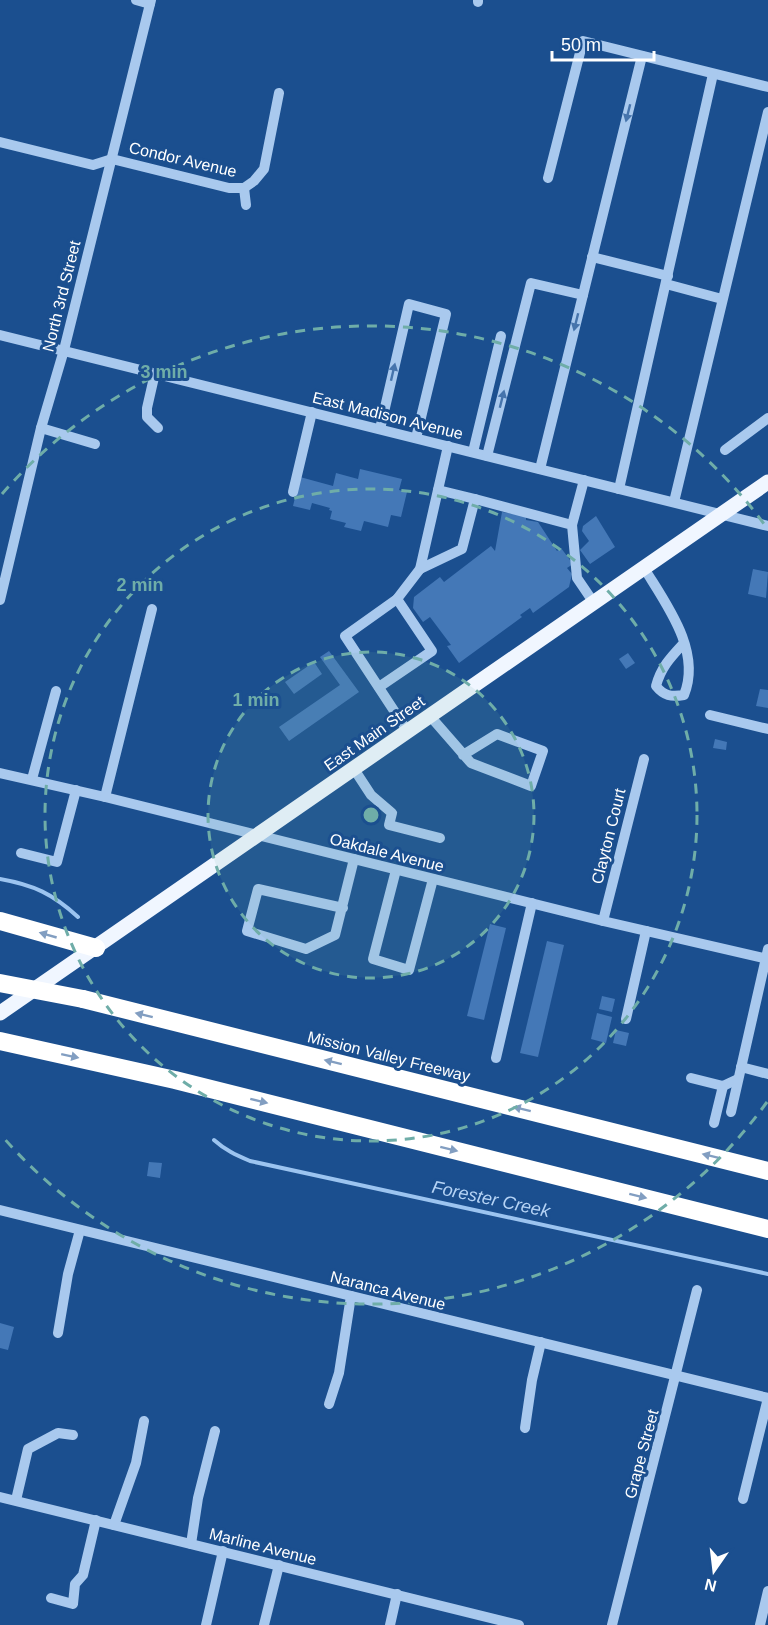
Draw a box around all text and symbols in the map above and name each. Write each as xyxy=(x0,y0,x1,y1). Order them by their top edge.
scale bar xyxy=(552,24,654,62)
text: 50 m xyxy=(561,35,601,55)
one-way arrow xyxy=(623,104,633,122)
street label: Condor Avenue xyxy=(127,139,238,180)
street label: North 3rd Street xyxy=(39,238,84,353)
one-way arrow xyxy=(571,314,580,332)
text: 3 min xyxy=(140,362,188,382)
one-way arrow xyxy=(389,363,399,381)
street label: East Madison Avenue xyxy=(311,389,465,442)
one-way arrow xyxy=(497,390,507,408)
text: 2 min xyxy=(116,575,164,595)
text: 1 min xyxy=(232,690,280,710)
street label: East Main Street xyxy=(321,692,428,774)
street label: Clayton Court xyxy=(588,786,629,886)
centre of rings xyxy=(361,805,381,825)
street label: Oakdale Avenue xyxy=(328,830,446,875)
one-way arrow xyxy=(39,929,57,939)
one-way arrow xyxy=(135,1009,153,1019)
street label: Mission Valley Freeway xyxy=(306,1028,472,1085)
one-way arrow xyxy=(60,1052,79,1061)
one-way arrow xyxy=(324,1056,342,1066)
one-way arrow xyxy=(250,1097,269,1107)
one-way arrow xyxy=(513,1104,531,1114)
one-way arrow xyxy=(439,1144,458,1154)
one-way arrow xyxy=(702,1151,720,1161)
water label: Forester Creek xyxy=(430,1177,553,1221)
one-way arrow xyxy=(628,1192,647,1202)
street label: Naranca Avenue xyxy=(329,1268,447,1313)
street label: Grape Street xyxy=(621,1407,662,1501)
street label: Marline Avenue xyxy=(207,1525,318,1568)
north arrow xyxy=(684,1541,744,1601)
text: N xyxy=(703,1575,718,1595)

